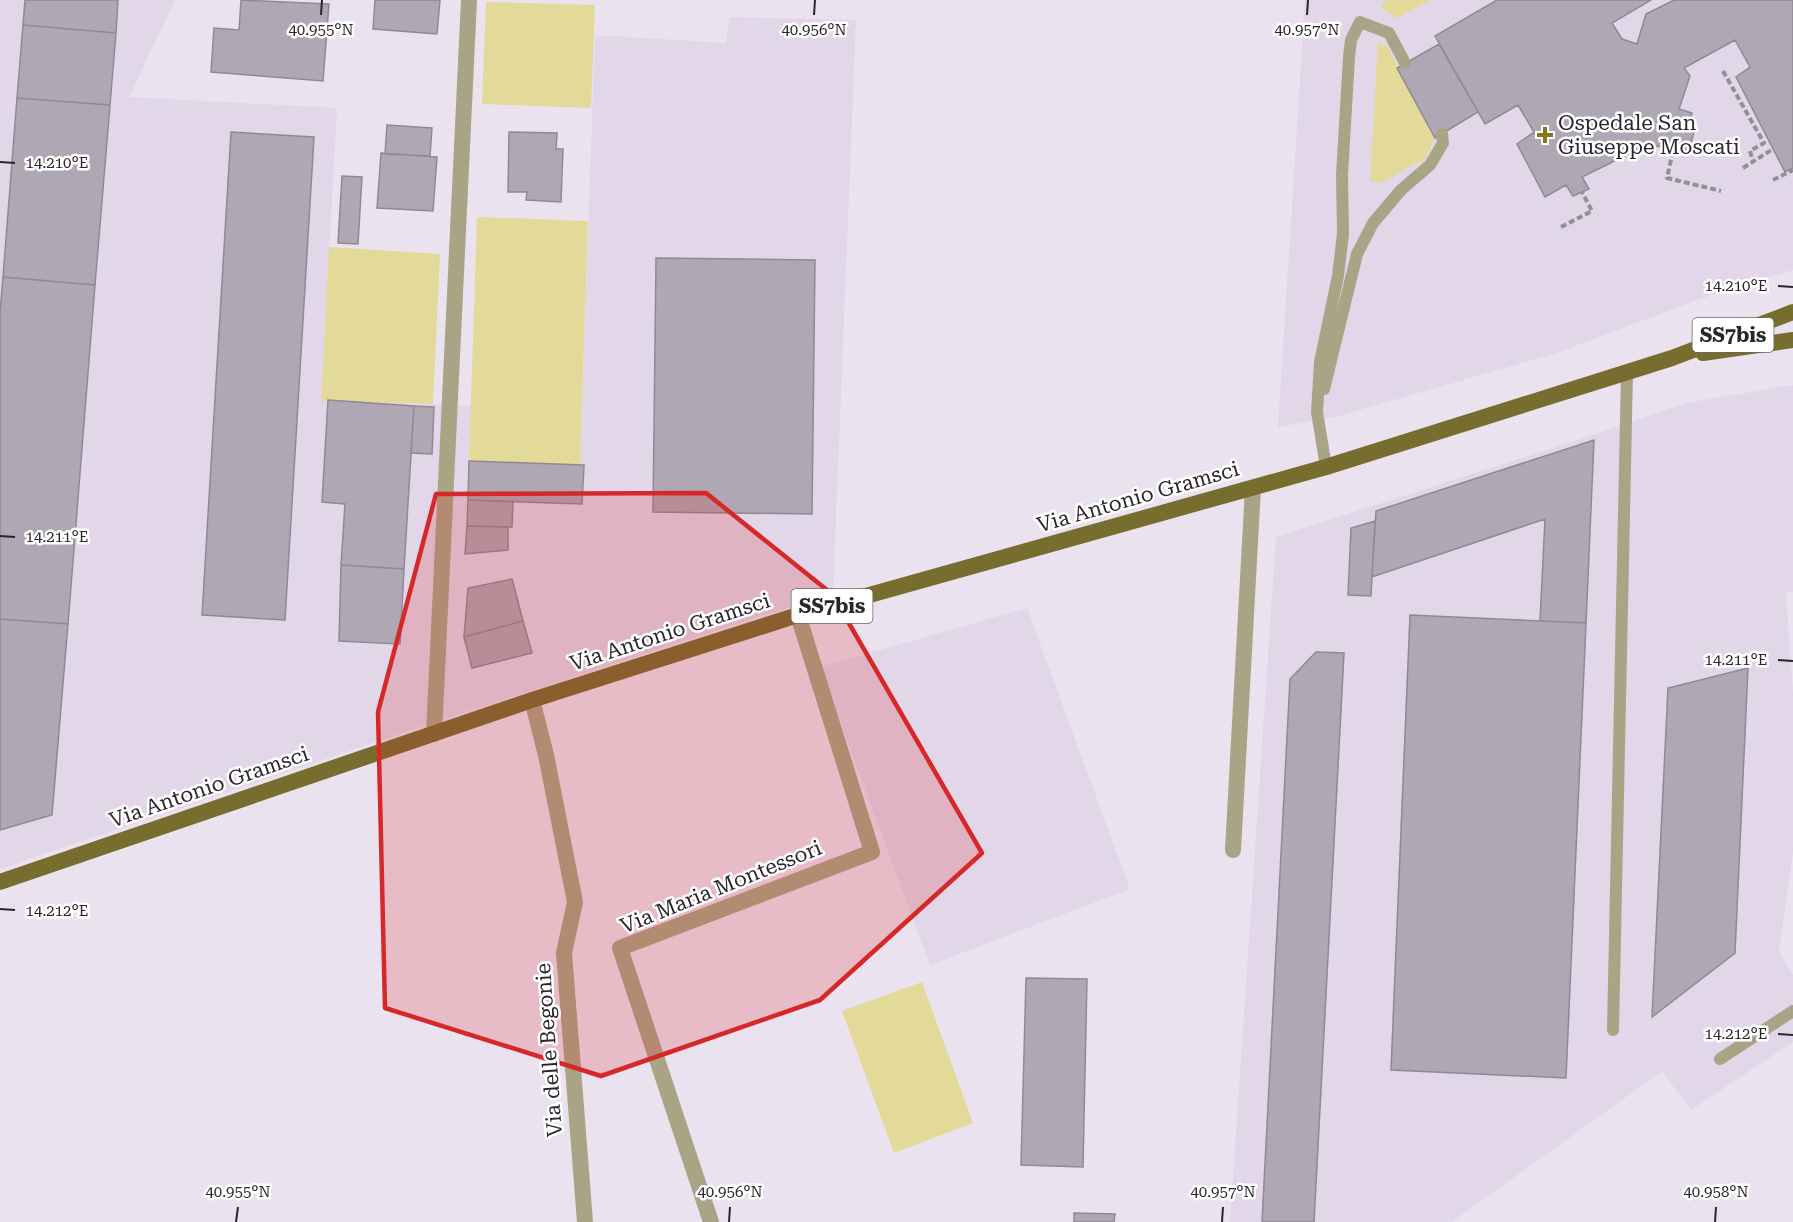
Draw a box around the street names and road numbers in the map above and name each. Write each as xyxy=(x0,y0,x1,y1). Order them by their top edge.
road number: SS7bis xyxy=(1692,318,1774,352)
street label: Via Antonio Gramsci xyxy=(1034,457,1242,537)
street label: Via Antonio Gramsci xyxy=(567,588,773,676)
road number: SS7bis xyxy=(792,589,872,623)
street label: Via Antonio Gramsci xyxy=(106,742,312,832)
street label: Via Maria Montessori xyxy=(617,836,825,938)
street label: Via delle Begonie xyxy=(531,962,567,1138)

